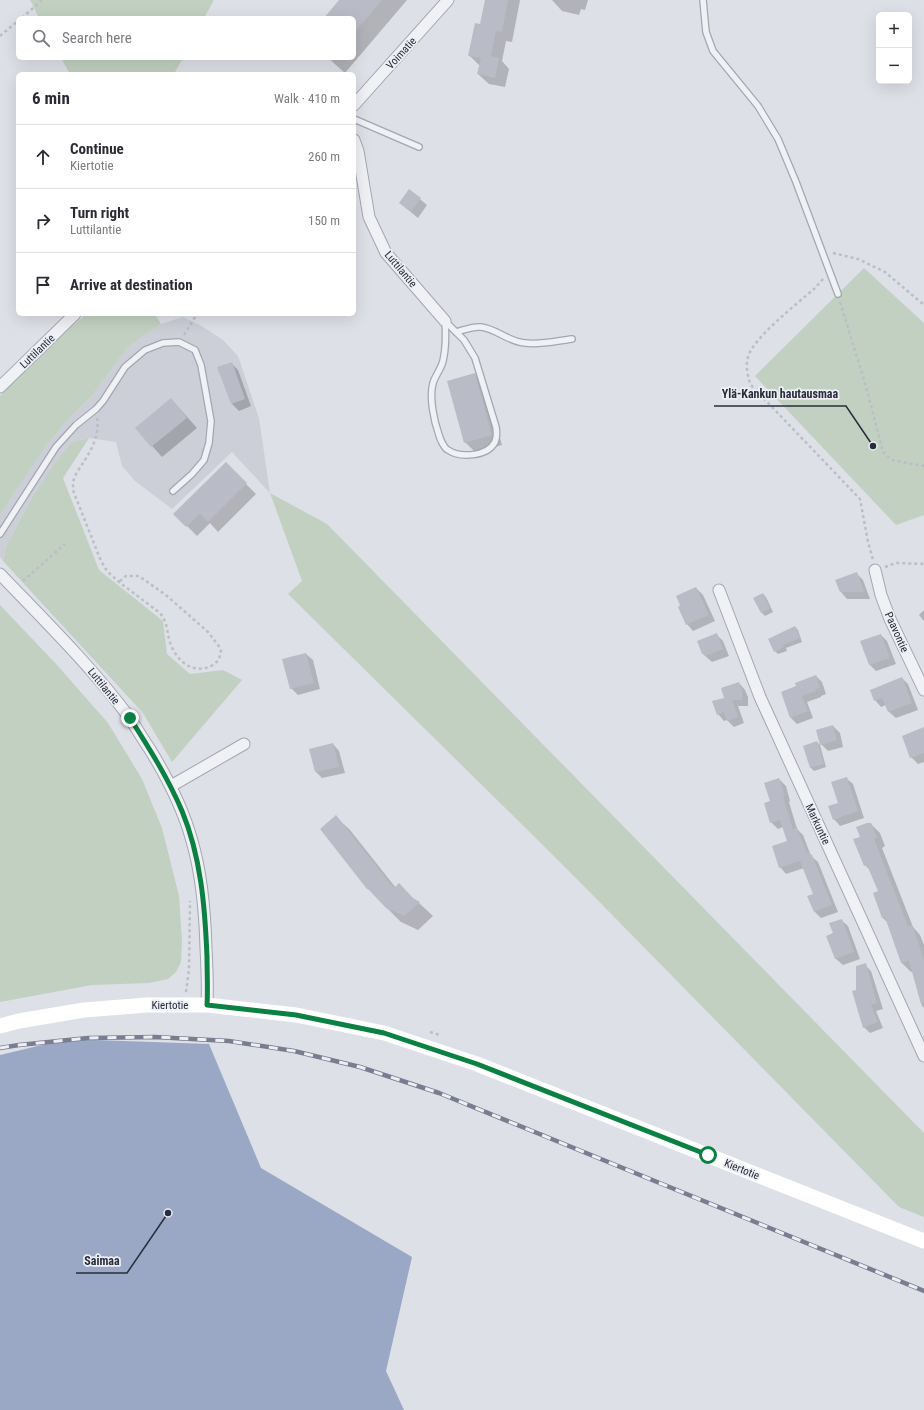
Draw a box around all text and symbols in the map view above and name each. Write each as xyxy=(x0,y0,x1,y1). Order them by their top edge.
map controls xyxy=(876,12,912,84)
button: + xyxy=(876,12,912,48)
search box xyxy=(16,16,356,60)
icon: search xyxy=(30,27,52,49)
text: Search here xyxy=(62,29,132,47)
street label: Voimatie xyxy=(384,35,419,72)
button: − xyxy=(876,48,912,84)
text: 6 min xyxy=(32,88,70,108)
text: Walk · 410 m xyxy=(274,91,340,106)
text: Continue xyxy=(70,140,124,158)
icon: ahead xyxy=(32,146,54,168)
text: 260 m xyxy=(308,149,340,164)
text: Kiertotie xyxy=(70,158,114,173)
text: Turn right xyxy=(70,204,129,222)
icon: right xyxy=(32,210,54,232)
text: 150 m xyxy=(308,213,340,228)
text: Luttilantie xyxy=(70,222,121,237)
street label: Luttilantie xyxy=(382,249,420,290)
icon: arrive xyxy=(32,274,54,296)
text: Arrive at destination xyxy=(70,276,193,294)
street label: Luttilantie xyxy=(17,332,57,371)
callout: Ylä-Kankun hautausmaa xyxy=(714,382,846,406)
text: Ylä-Kankun hautausmaa xyxy=(722,387,839,401)
street label: Paavontie xyxy=(882,610,911,654)
street label: Luttilantie xyxy=(85,665,122,707)
route end xyxy=(121,709,139,727)
street label: Markuntie xyxy=(802,802,833,847)
street label: Kiertotie xyxy=(152,999,188,1012)
route start xyxy=(699,1146,717,1164)
street label: Kiertotie xyxy=(722,1157,761,1182)
callout: Saimaa xyxy=(76,1249,127,1273)
text: Saimaa xyxy=(84,1254,120,1268)

